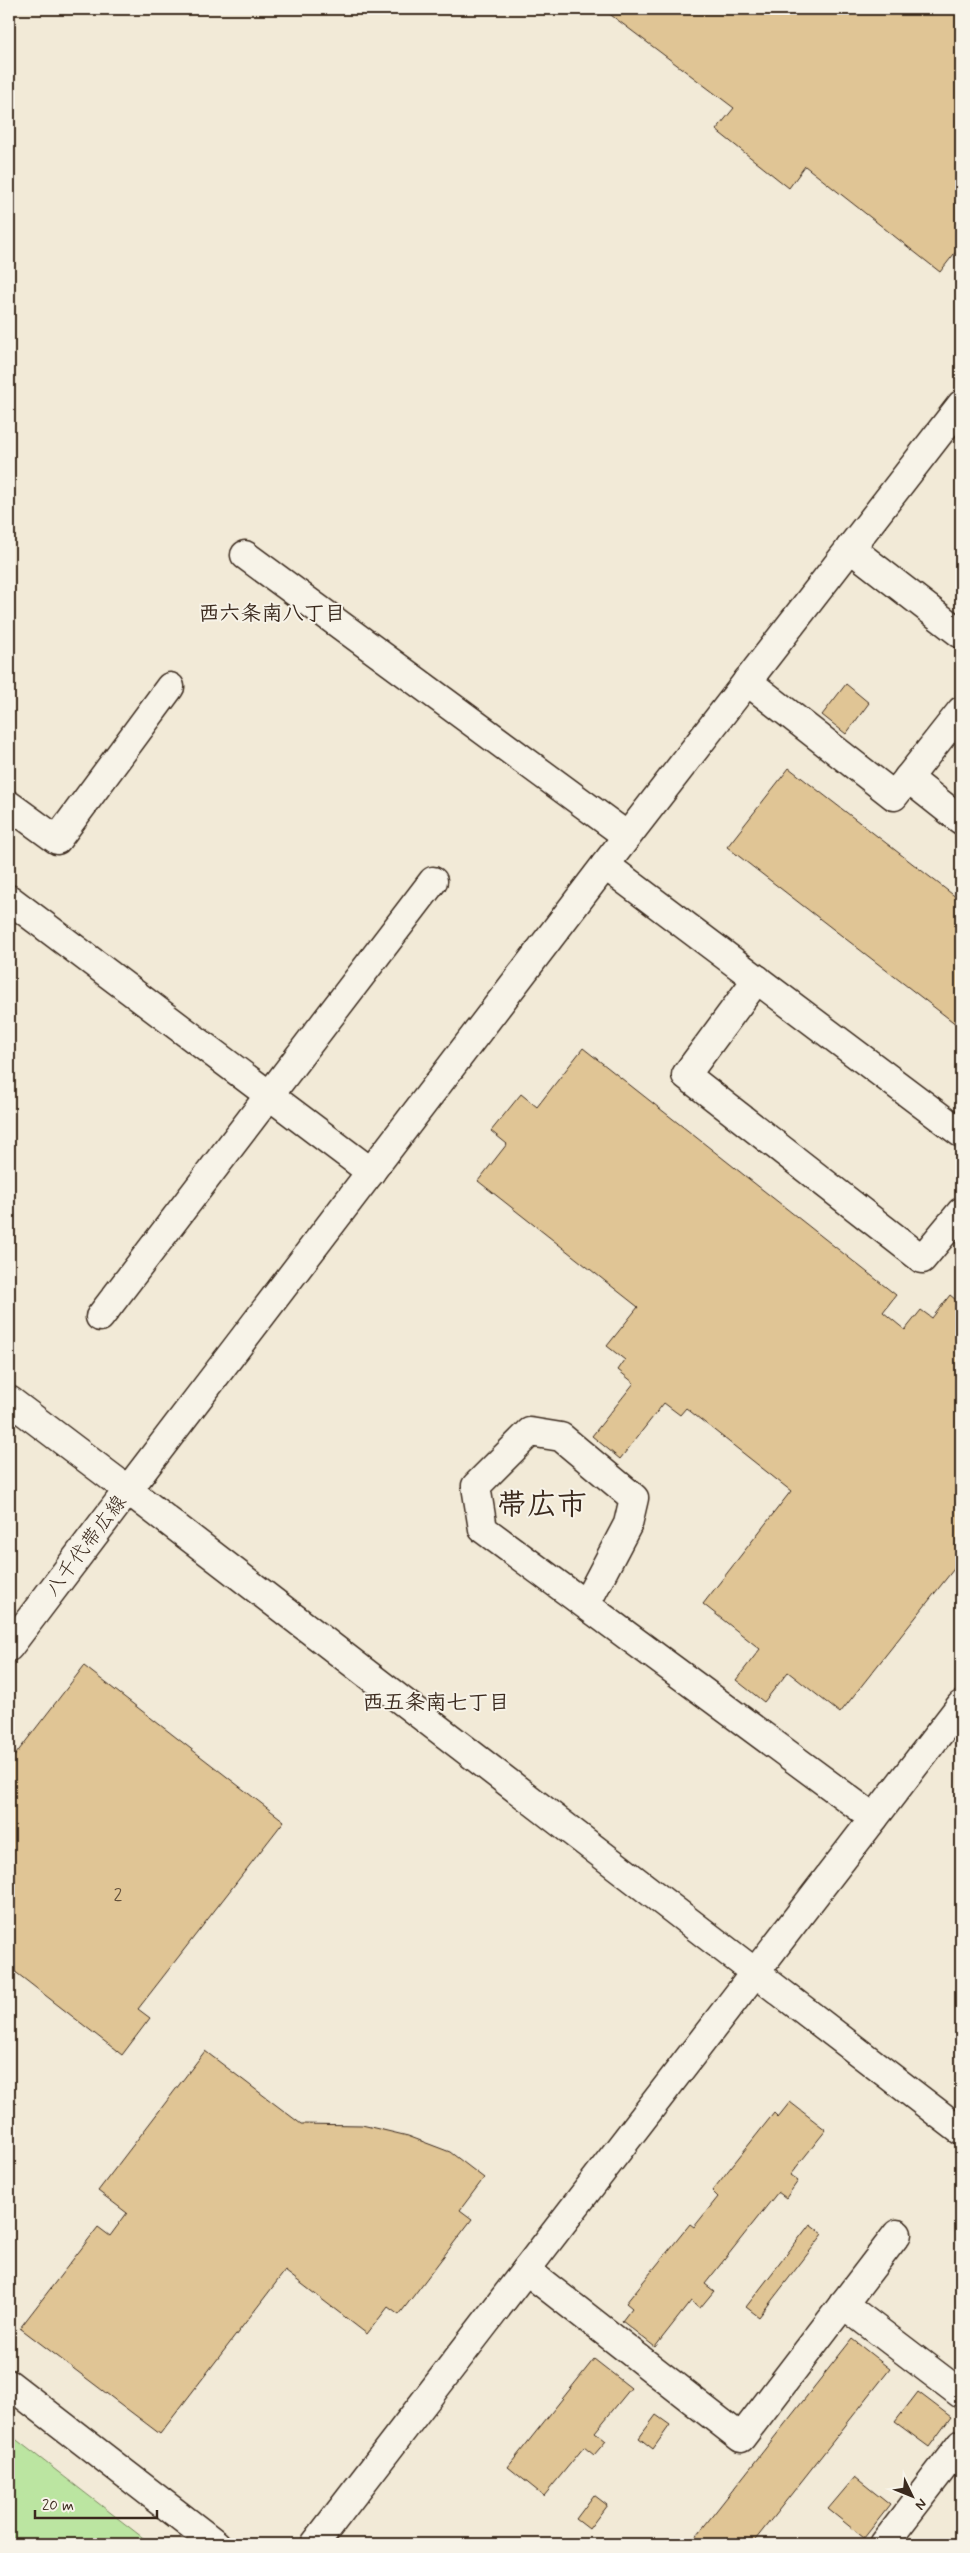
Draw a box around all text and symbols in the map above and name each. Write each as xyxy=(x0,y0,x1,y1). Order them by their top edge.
district label: 西六条南八丁目 xyxy=(199,600,346,628)
district label: 帯広市 xyxy=(497,1486,587,1525)
street label: 八千代帯広線 xyxy=(39,1490,133,1602)
district label: 西五条南七丁目 xyxy=(363,1689,510,1717)
house number: 2 xyxy=(114,1883,123,1907)
north arrow xyxy=(888,2470,938,2520)
scale bar xyxy=(35,2488,158,2520)
text: N xyxy=(911,2495,931,2514)
text: 20 m xyxy=(42,2496,74,2516)

